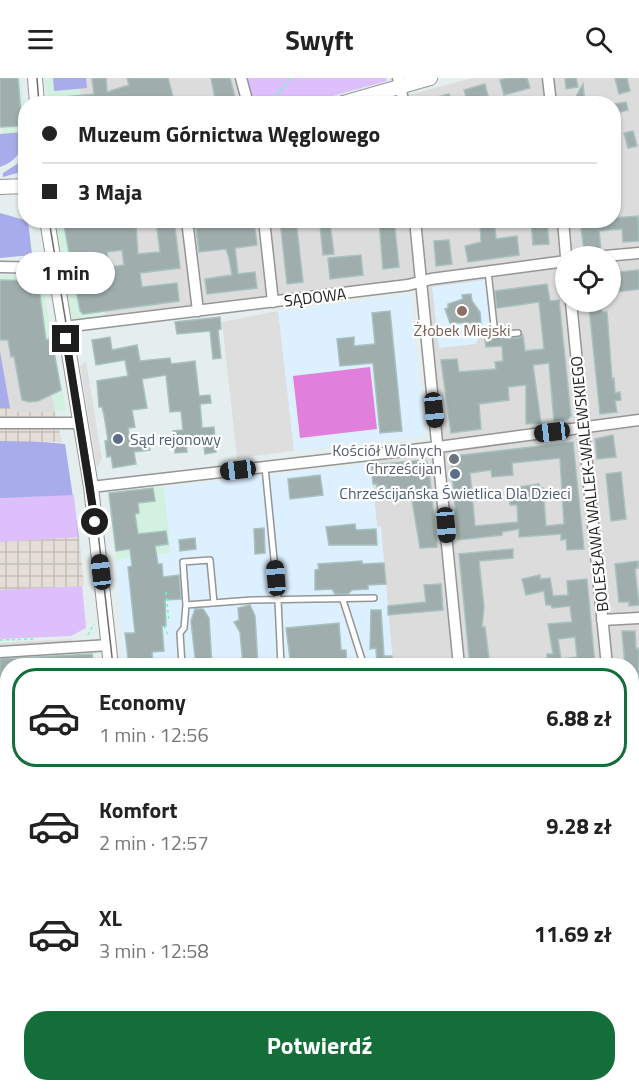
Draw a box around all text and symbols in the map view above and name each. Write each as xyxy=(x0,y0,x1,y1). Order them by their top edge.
text: Swyft xyxy=(285,19,354,60)
icon: menu xyxy=(24,23,57,56)
icon: search xyxy=(582,23,615,56)
text: Muzeum Górnictwa Węglowego xyxy=(78,117,380,151)
text: 3 Maja xyxy=(78,175,142,209)
map controls xyxy=(555,246,621,312)
button: locate xyxy=(555,246,621,312)
callout: 1 min xyxy=(16,252,116,294)
text: 1 min xyxy=(41,257,90,288)
street label: SĄDOWA xyxy=(283,281,348,313)
marker: Żłobek Miejski xyxy=(455,304,469,318)
place label: Żłobek Miejski xyxy=(414,318,510,342)
route end xyxy=(52,325,79,352)
street label: BOLESŁAWA WALLEK-WALEWSKIEGO xyxy=(564,355,614,613)
car xyxy=(423,391,445,429)
car xyxy=(533,421,571,443)
place label: Sąd rejonowy xyxy=(130,427,221,451)
marker: Sąd rejonowy xyxy=(111,432,125,446)
place label: Kościół Wolnych Chrześcijan xyxy=(332,438,442,480)
marker: Kościół Wolnych Chrześcijan xyxy=(447,452,461,466)
car xyxy=(219,459,257,481)
marker: Chrześcijańska Świetlica Dla Dzieci xyxy=(448,467,462,481)
place label: Chrześcijańska Świetlica Dla Dzieci xyxy=(339,481,571,505)
car xyxy=(435,506,457,544)
route start xyxy=(81,508,108,535)
car xyxy=(90,553,112,591)
car xyxy=(265,559,287,597)
text: Economy xyxy=(99,685,186,719)
icon: car xyxy=(27,691,81,745)
text: 6.88 zł xyxy=(546,701,612,735)
text: 1 min · 12:56 xyxy=(99,719,209,750)
text: Komfort xyxy=(99,793,178,827)
icon: car xyxy=(27,799,81,853)
text: 9.28 zł xyxy=(546,809,612,843)
text: 2 min · 12:57 xyxy=(99,827,209,858)
text: XL xyxy=(99,901,122,935)
icon: car xyxy=(27,907,81,961)
text: 11.69 zł xyxy=(534,917,612,951)
text: 3 min · 12:58 xyxy=(99,935,209,966)
button: Potwierdź xyxy=(24,1011,615,1080)

